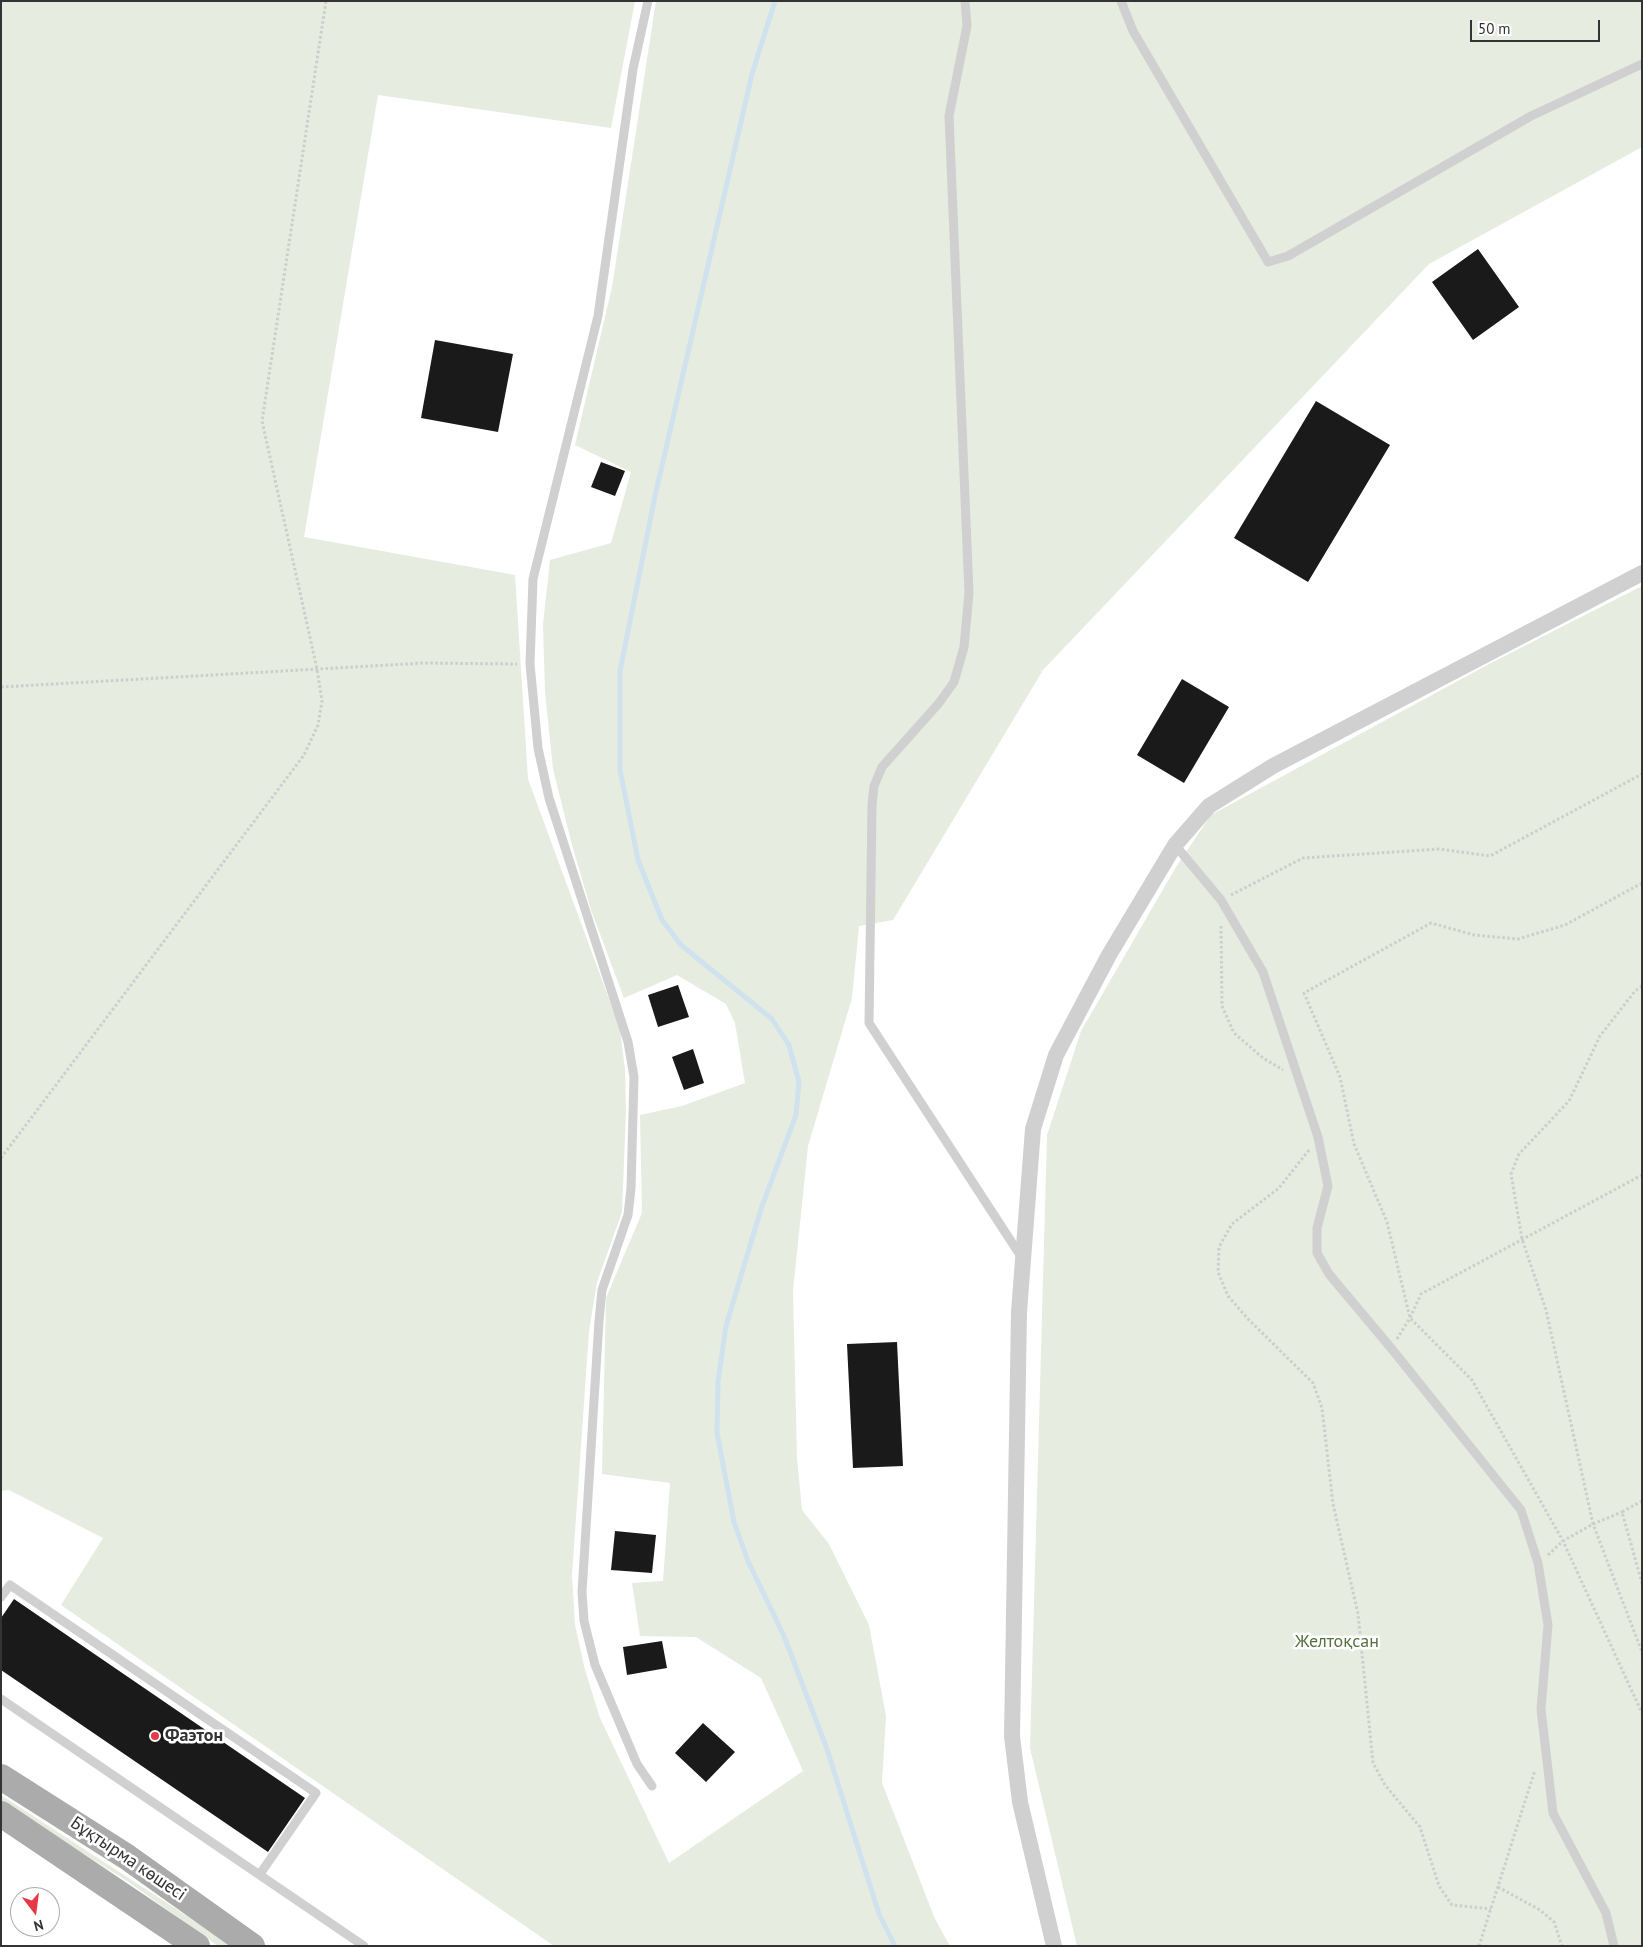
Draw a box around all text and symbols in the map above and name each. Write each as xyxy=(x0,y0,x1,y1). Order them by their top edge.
scale bar xyxy=(1473,10,1603,42)
text: 50 m xyxy=(1478,19,1511,38)
park label: Желтоқсан xyxy=(1295,1631,1379,1653)
place label: Фаэтон xyxy=(165,1725,223,1747)
marker: Фаэтон xyxy=(149,1730,161,1742)
street label: Бұқтырма көшесі xyxy=(66,1812,190,1906)
north arrow xyxy=(10,1887,60,1937)
text: N xyxy=(32,1916,45,1935)

